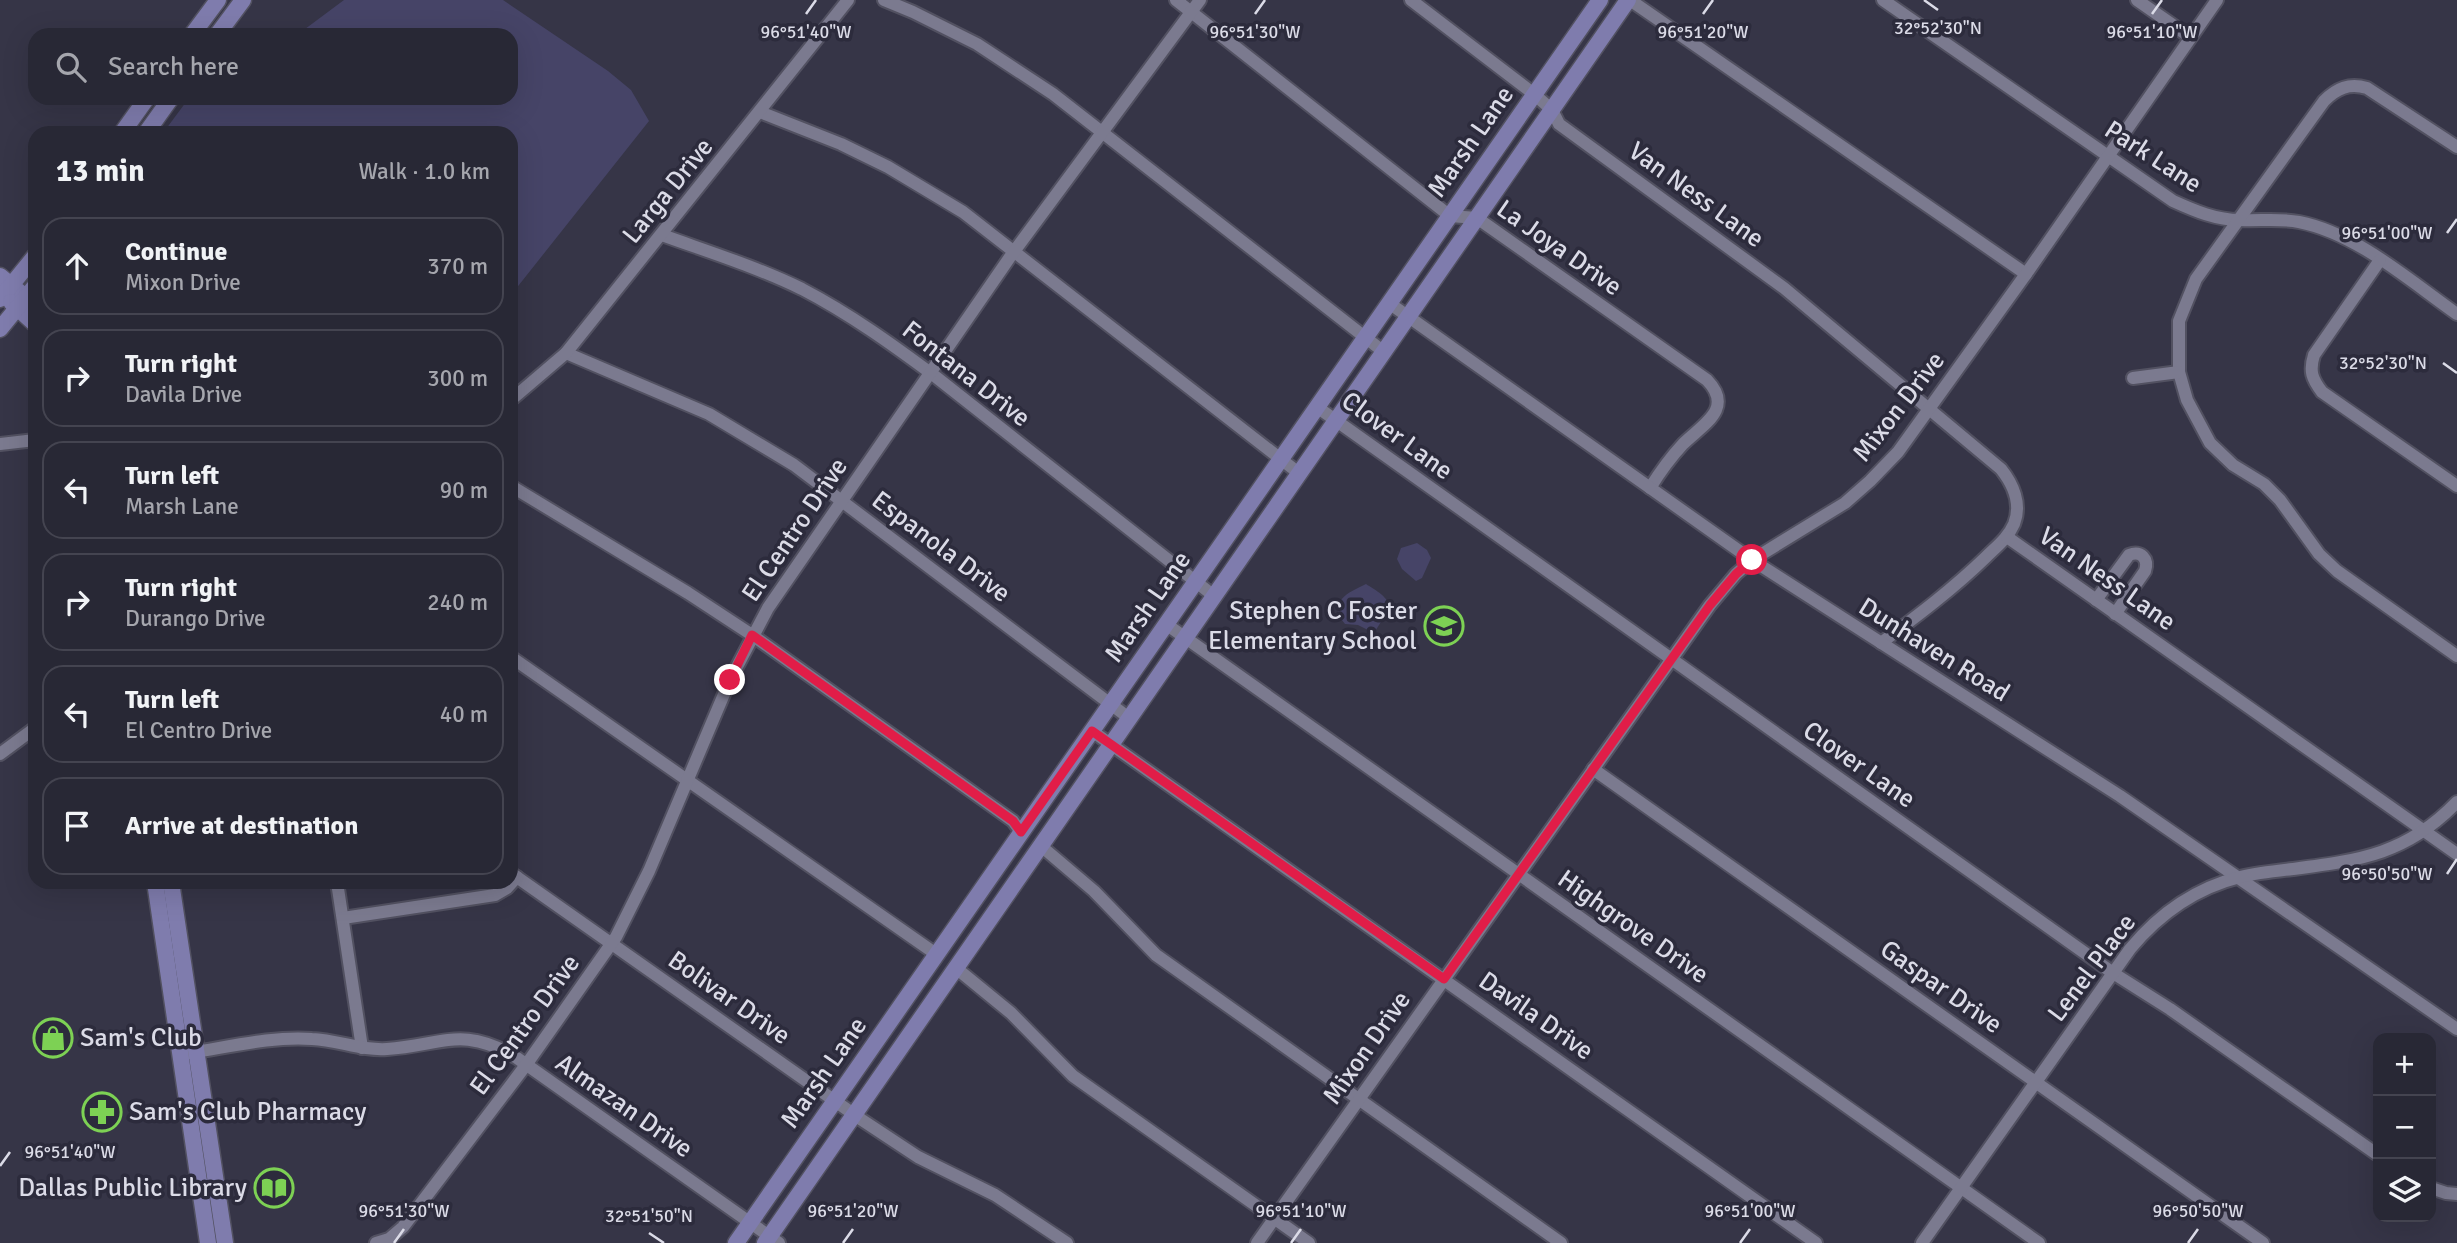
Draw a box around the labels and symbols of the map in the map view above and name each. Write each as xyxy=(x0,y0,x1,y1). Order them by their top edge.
text: 32°52'30"N xyxy=(1894,17,1982,39)
text: 96°51'40"W xyxy=(761,21,851,43)
text: 96°51'30"W xyxy=(1210,21,1300,43)
text: 96°51'20"W xyxy=(1658,21,1748,43)
text: 96°51'10"W xyxy=(2107,21,2197,43)
street label: Marsh Lane xyxy=(1421,80,1521,204)
street label: Park Lane xyxy=(2098,114,2208,200)
street label: Larga Drive xyxy=(616,132,720,250)
street label: Van Ness Lane xyxy=(1622,135,1770,255)
street label: La Joya Drive xyxy=(1490,193,1628,303)
text: 96°51'00"W xyxy=(2342,222,2432,244)
street label: Fontana Drive xyxy=(895,314,1037,434)
street label: Mixon Drive xyxy=(1846,346,1952,468)
text: 32°52'30"N xyxy=(2339,352,2427,374)
street label: Clover Lane xyxy=(1335,385,1459,487)
street label: El Centro Drive xyxy=(735,452,855,608)
street label: Espanola Drive xyxy=(865,484,1017,610)
street label: Van Ness Lane xyxy=(2032,520,2182,638)
route start xyxy=(1736,544,1767,575)
street label: Marsh Lane xyxy=(1098,545,1198,669)
street label: Dunhaven Road xyxy=(1852,591,2016,709)
place label: Stephen C Foster Elementary School xyxy=(1208,595,1417,657)
school or university icon: Stephen C Foster Elementary School xyxy=(1423,605,1465,647)
route end xyxy=(714,664,745,695)
street label: Clover Lane xyxy=(1797,715,1921,815)
street label: Highgrove Drive xyxy=(1551,863,1715,991)
text: 96°50'50"W xyxy=(2342,863,2432,885)
street label: Lenel Place xyxy=(2041,908,2143,1028)
street label: Gaspar Drive xyxy=(1874,933,2008,1041)
street label: Bolivar Drive xyxy=(662,944,796,1052)
street label: El Centro Drive xyxy=(463,948,587,1102)
street label: Davila Drive xyxy=(1472,965,1600,1067)
street label: Mixon Drive xyxy=(1316,985,1418,1111)
street label: Marsh Lane xyxy=(774,1011,874,1135)
shop icon: Sam's Club xyxy=(32,1017,74,1059)
place label: Sam's Club xyxy=(80,1022,202,1054)
street label: Almazan Drive xyxy=(549,1047,699,1165)
pharmacy icon: Sam's Club Pharmacy xyxy=(81,1091,123,1133)
place label: Sam's Club Pharmacy xyxy=(129,1096,366,1128)
text: 96°51'40"W xyxy=(25,1141,115,1163)
library icon: Dallas Public Library xyxy=(253,1167,295,1209)
place label: Dallas Public Library xyxy=(18,1172,247,1204)
text: 96°51'30"W xyxy=(359,1200,449,1222)
text: 96°51'20"W xyxy=(808,1200,898,1222)
text: 96°51'10"W xyxy=(1256,1200,1346,1222)
text: 96°51'00"W xyxy=(1705,1200,1795,1222)
text: 96°50'50"W xyxy=(2153,1200,2243,1222)
text: 32°51'50"N xyxy=(605,1205,693,1227)

